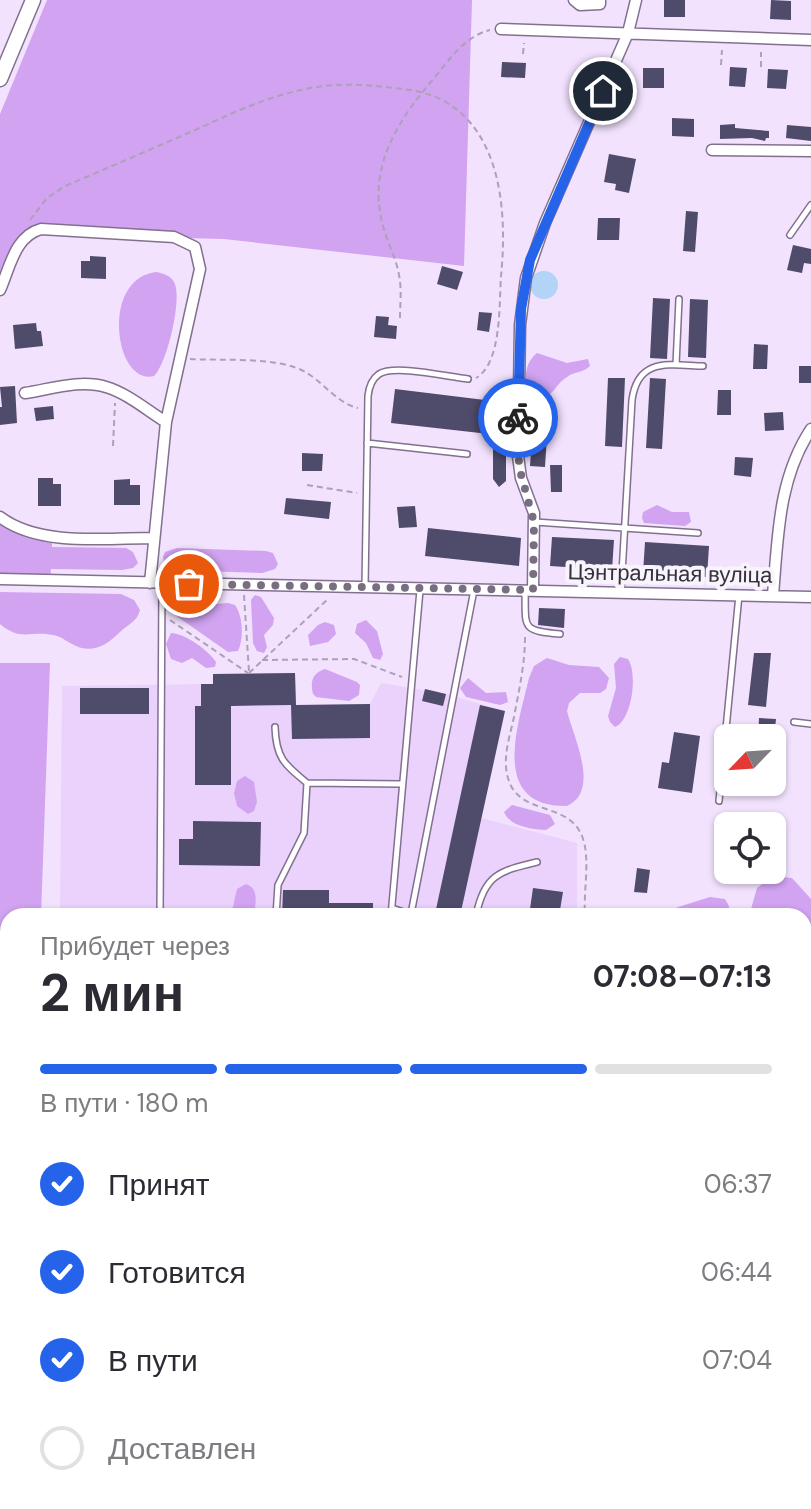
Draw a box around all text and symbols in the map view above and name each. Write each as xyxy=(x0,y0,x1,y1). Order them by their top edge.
pin xyxy=(569,57,637,125)
icon: home xyxy=(581,69,625,113)
courier xyxy=(478,378,558,458)
icon: bike xyxy=(496,396,540,440)
pin xyxy=(155,550,223,618)
street label: Цэнтральная вуліца xyxy=(567,557,773,590)
icon: bag xyxy=(167,562,211,606)
north arrow xyxy=(714,724,786,796)
map controls xyxy=(714,724,786,884)
button: locate xyxy=(714,812,786,884)
text: Прибудет через xyxy=(40,929,230,963)
text: 07:08–07:13 xyxy=(593,957,772,996)
text: 2 мин xyxy=(40,959,184,1027)
text: В пути · 180 m xyxy=(40,1086,209,1120)
icon: check xyxy=(40,1162,84,1206)
text: Принят xyxy=(108,1165,210,1204)
text: 06:37 xyxy=(704,1167,772,1201)
icon: check xyxy=(40,1250,84,1294)
text: Готовится xyxy=(108,1253,246,1292)
text: 06:44 xyxy=(701,1255,772,1289)
icon: check xyxy=(40,1338,84,1382)
text: В пути xyxy=(108,1341,198,1380)
text: 07:04 xyxy=(702,1343,772,1377)
text: Доставлен xyxy=(108,1429,256,1468)

